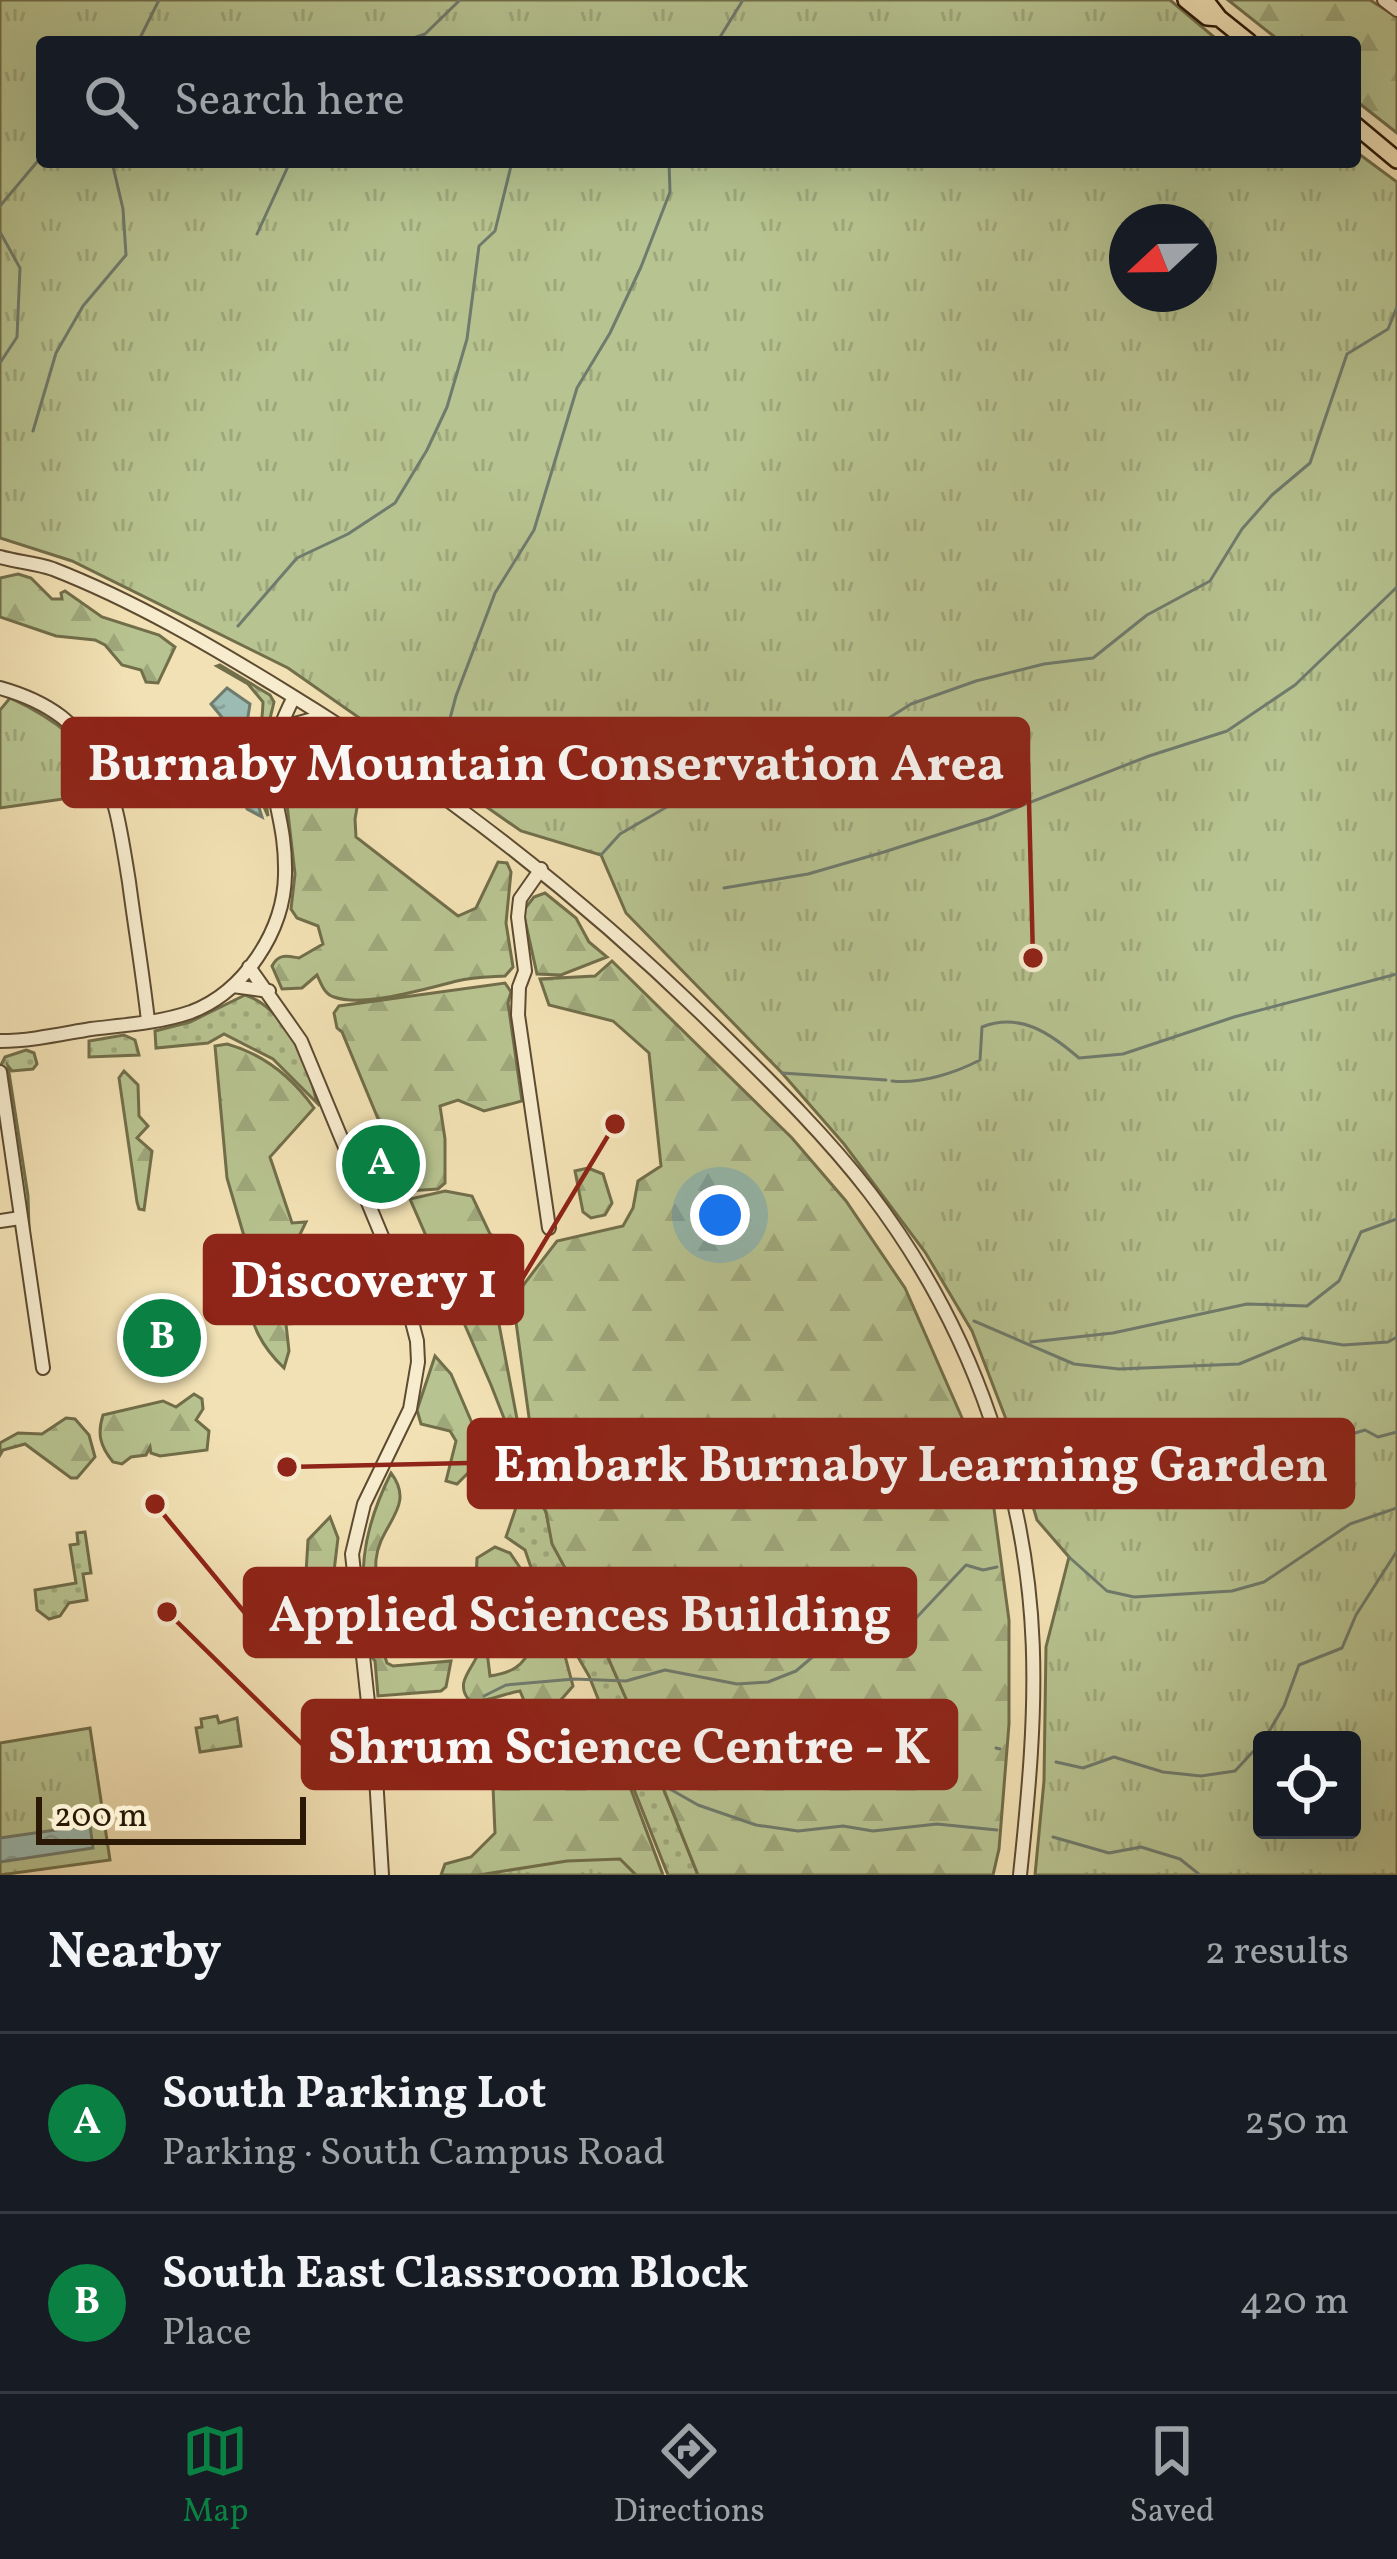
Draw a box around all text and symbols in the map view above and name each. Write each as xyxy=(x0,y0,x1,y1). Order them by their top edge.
search box xyxy=(36,36,1361,168)
icon: search xyxy=(78,69,144,135)
text: Search here xyxy=(174,71,405,134)
north arrow xyxy=(1109,204,1217,312)
callout: Burnaby Mountain Conservation Area xyxy=(63,719,1028,806)
text: Burnaby Mountain Conservation Area xyxy=(87,731,1005,802)
pin: A xyxy=(342,1119,420,1209)
your location xyxy=(690,1185,750,1245)
callout: Discovery 1 xyxy=(205,1236,522,1323)
text: Discovery 1 xyxy=(230,1248,498,1319)
pin: B xyxy=(123,1293,201,1383)
callout: Embark Burnaby Learning Garden xyxy=(469,1420,1353,1507)
text: Embark Burnaby Learning Garden xyxy=(493,1432,1329,1503)
callout: Applied Sciences Building xyxy=(245,1569,915,1656)
text: Applied Sciences Building xyxy=(269,1582,891,1653)
callout: Shrum Science Centre - K xyxy=(303,1701,956,1788)
text: Shrum Science Centre - K xyxy=(328,1714,930,1785)
map controls xyxy=(1253,1731,1361,1839)
button: locate xyxy=(1253,1731,1361,1839)
scale bar xyxy=(36,1791,306,1844)
text: 200 m xyxy=(54,1795,148,1841)
text: Nearby xyxy=(48,1918,222,1989)
text: 2 results xyxy=(1205,1926,1349,1980)
text: South Parking Lot xyxy=(162,2064,547,2127)
text: A xyxy=(73,2096,101,2150)
text: 250 m xyxy=(1244,2096,1349,2150)
text: Parking · South Campus Road xyxy=(162,2127,665,2181)
text: South East Classroom Block xyxy=(162,2244,748,2307)
text: B xyxy=(74,2276,100,2330)
text: 420 m xyxy=(1239,2276,1349,2330)
text: Place xyxy=(162,2307,252,2361)
tab: Map xyxy=(182,2418,249,2536)
tab: Directions xyxy=(613,2418,765,2536)
tab: Saved xyxy=(1130,2418,1215,2536)

